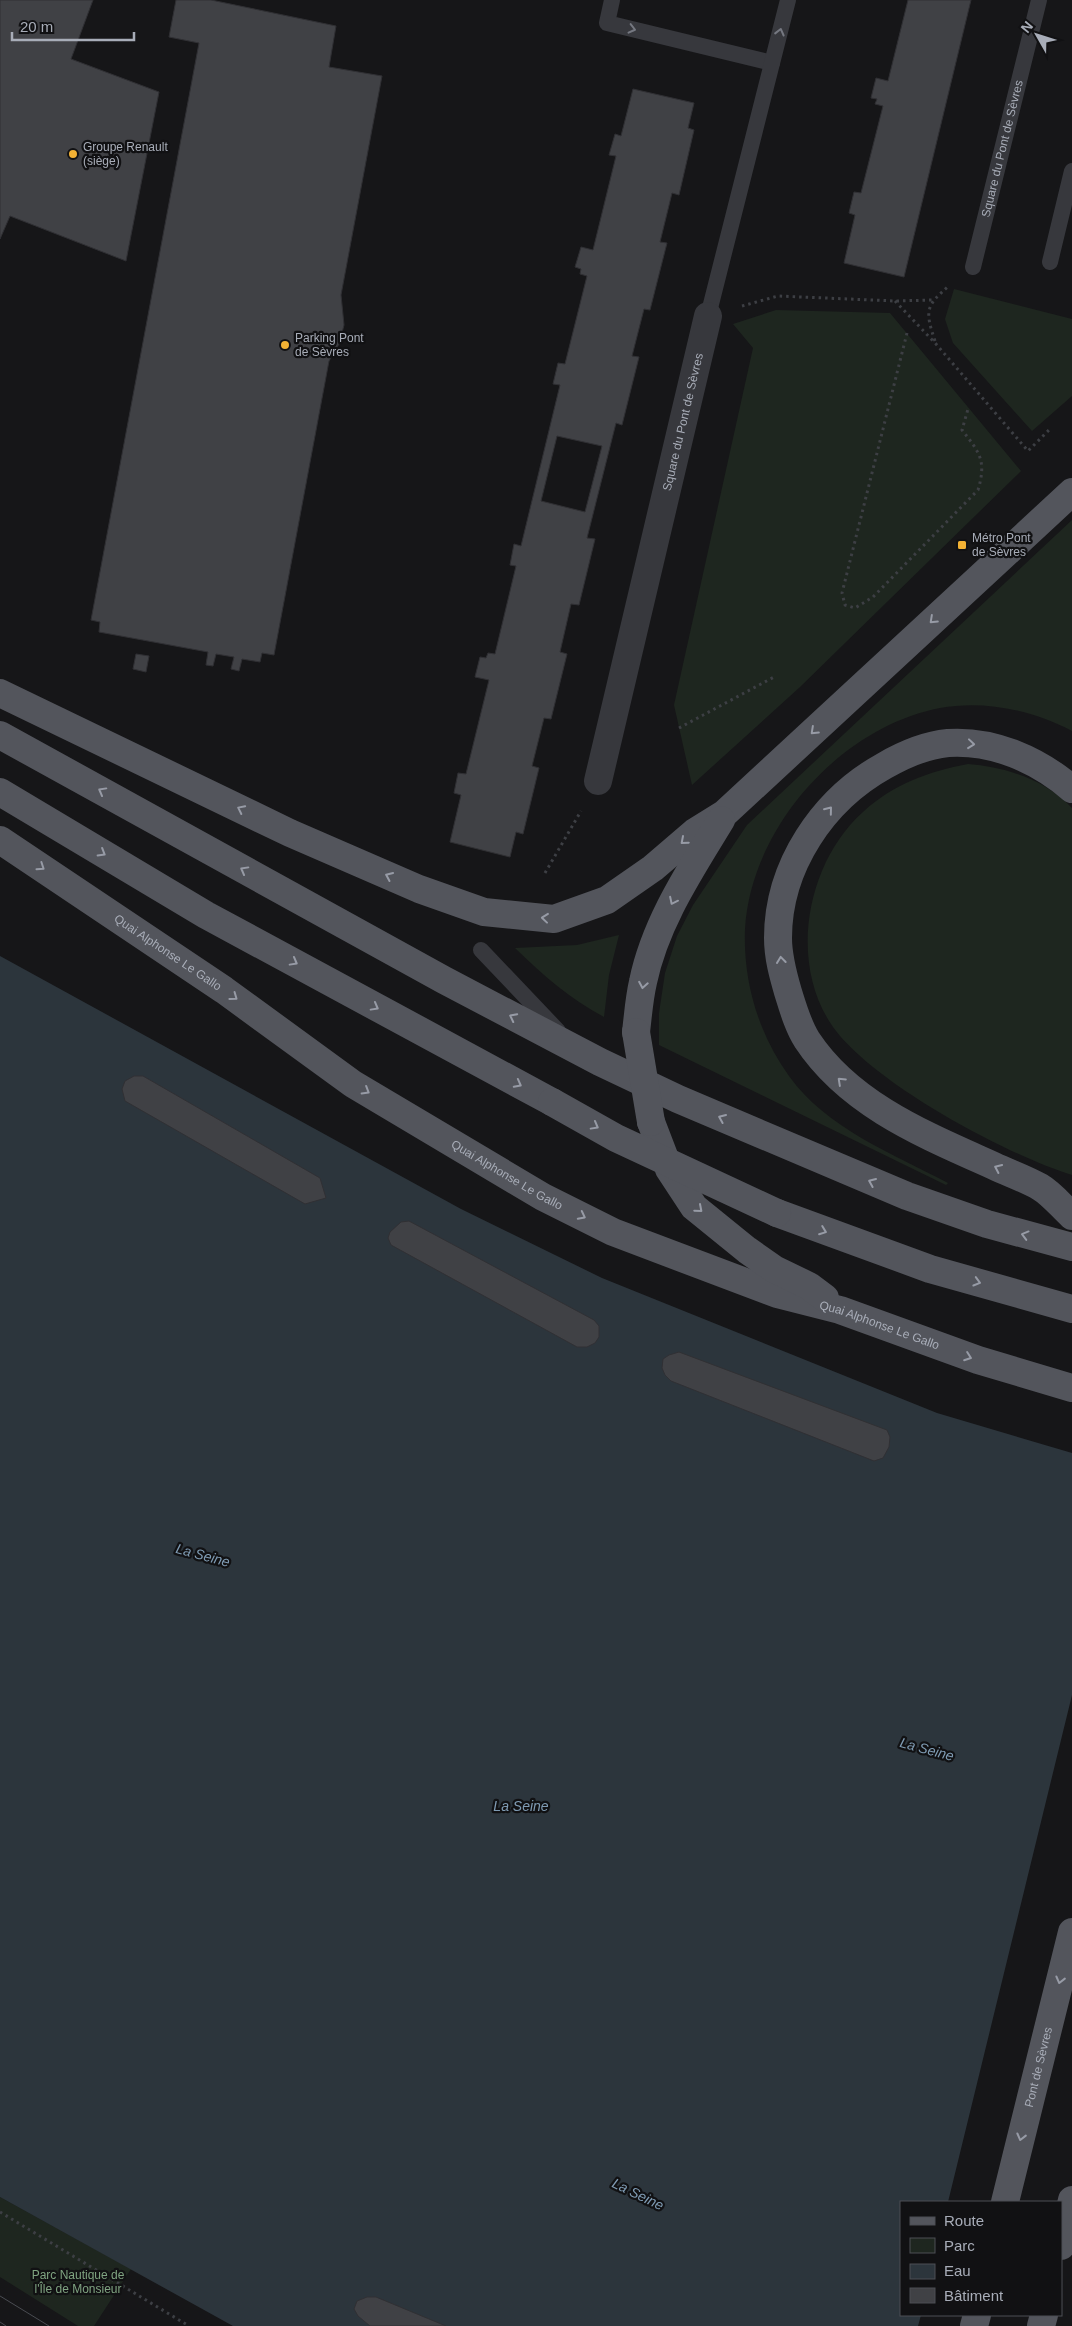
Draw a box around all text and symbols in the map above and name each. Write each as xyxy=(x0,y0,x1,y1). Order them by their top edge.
scale bar xyxy=(12,10,135,42)
north arrow xyxy=(1012,10,1062,60)
text: 20 m xyxy=(20,18,53,35)
text: N xyxy=(1017,18,1036,36)
one-way arrow xyxy=(627,23,636,34)
one-way arrow xyxy=(774,27,785,36)
street label: Square du Pont de Sèvres xyxy=(979,78,1026,219)
place label: Groupe Renault (siège) xyxy=(83,140,168,168)
marker: Groupe Renault (siège) xyxy=(67,148,79,160)
place label: Parking Pont de Sèvres xyxy=(295,331,364,359)
marker: Parking Pont de Sèvres xyxy=(279,339,291,351)
street label: Square du Pont de Sèvres xyxy=(660,352,706,492)
place label: Métro Pont de Sèvres xyxy=(972,531,1031,559)
marker: Métro Pont de Sèvres xyxy=(956,539,968,551)
one-way arrow xyxy=(929,614,938,623)
one-way arrow xyxy=(810,725,819,734)
one-way arrow xyxy=(967,738,975,749)
one-way arrow xyxy=(98,788,107,798)
one-way arrow xyxy=(237,805,246,815)
one-way arrow xyxy=(823,806,832,815)
one-way arrow xyxy=(680,836,689,845)
one-way arrow xyxy=(97,847,106,857)
one-way arrow xyxy=(35,861,44,870)
one-way arrow xyxy=(241,866,250,876)
one-way arrow xyxy=(385,872,394,883)
one-way arrow xyxy=(669,896,679,905)
street label: Quai Alphonse Le Gallo xyxy=(111,911,224,994)
one-way arrow xyxy=(540,913,548,924)
one-way arrow xyxy=(776,955,787,963)
one-way arrow xyxy=(289,956,298,966)
one-way arrow xyxy=(638,981,648,990)
one-way arrow xyxy=(228,991,237,1000)
one-way arrow xyxy=(370,1001,379,1011)
one-way arrow xyxy=(509,1013,518,1023)
one-way arrow xyxy=(513,1078,522,1088)
one-way arrow xyxy=(838,1078,847,1087)
one-way arrow xyxy=(360,1085,369,1095)
one-way arrow xyxy=(718,1114,727,1125)
one-way arrow xyxy=(589,1120,598,1130)
street label: Quai Alphonse Le Gallo xyxy=(449,1137,565,1213)
one-way arrow xyxy=(994,1164,1003,1174)
one-way arrow xyxy=(868,1177,876,1187)
one-way arrow xyxy=(693,1204,702,1213)
one-way arrow xyxy=(577,1210,586,1220)
one-way arrow xyxy=(818,1224,827,1235)
one-way arrow xyxy=(1021,1230,1030,1240)
one-way arrow xyxy=(973,1276,981,1287)
street label: Quai Alphonse Le Gallo xyxy=(818,1298,942,1353)
one-way arrow xyxy=(964,1351,972,1361)
water label: La Seine xyxy=(174,1540,232,1570)
water label: La Seine xyxy=(898,1734,956,1764)
water label: La Seine xyxy=(493,1798,549,1814)
one-way arrow xyxy=(1055,1975,1066,1984)
street label: Pont de Sèvres xyxy=(1022,2026,1055,2109)
one-way arrow xyxy=(1016,2133,1027,2142)
water label: La Seine xyxy=(610,2175,667,2213)
legend xyxy=(900,2201,1062,2316)
text: Route xyxy=(944,2212,984,2229)
text: Parc xyxy=(944,2237,975,2254)
text: Eau xyxy=(944,2262,971,2279)
park label: Parc Nautique de l'Île de Monsieur xyxy=(32,2268,125,2296)
text: Bâtiment xyxy=(944,2287,1004,2304)

